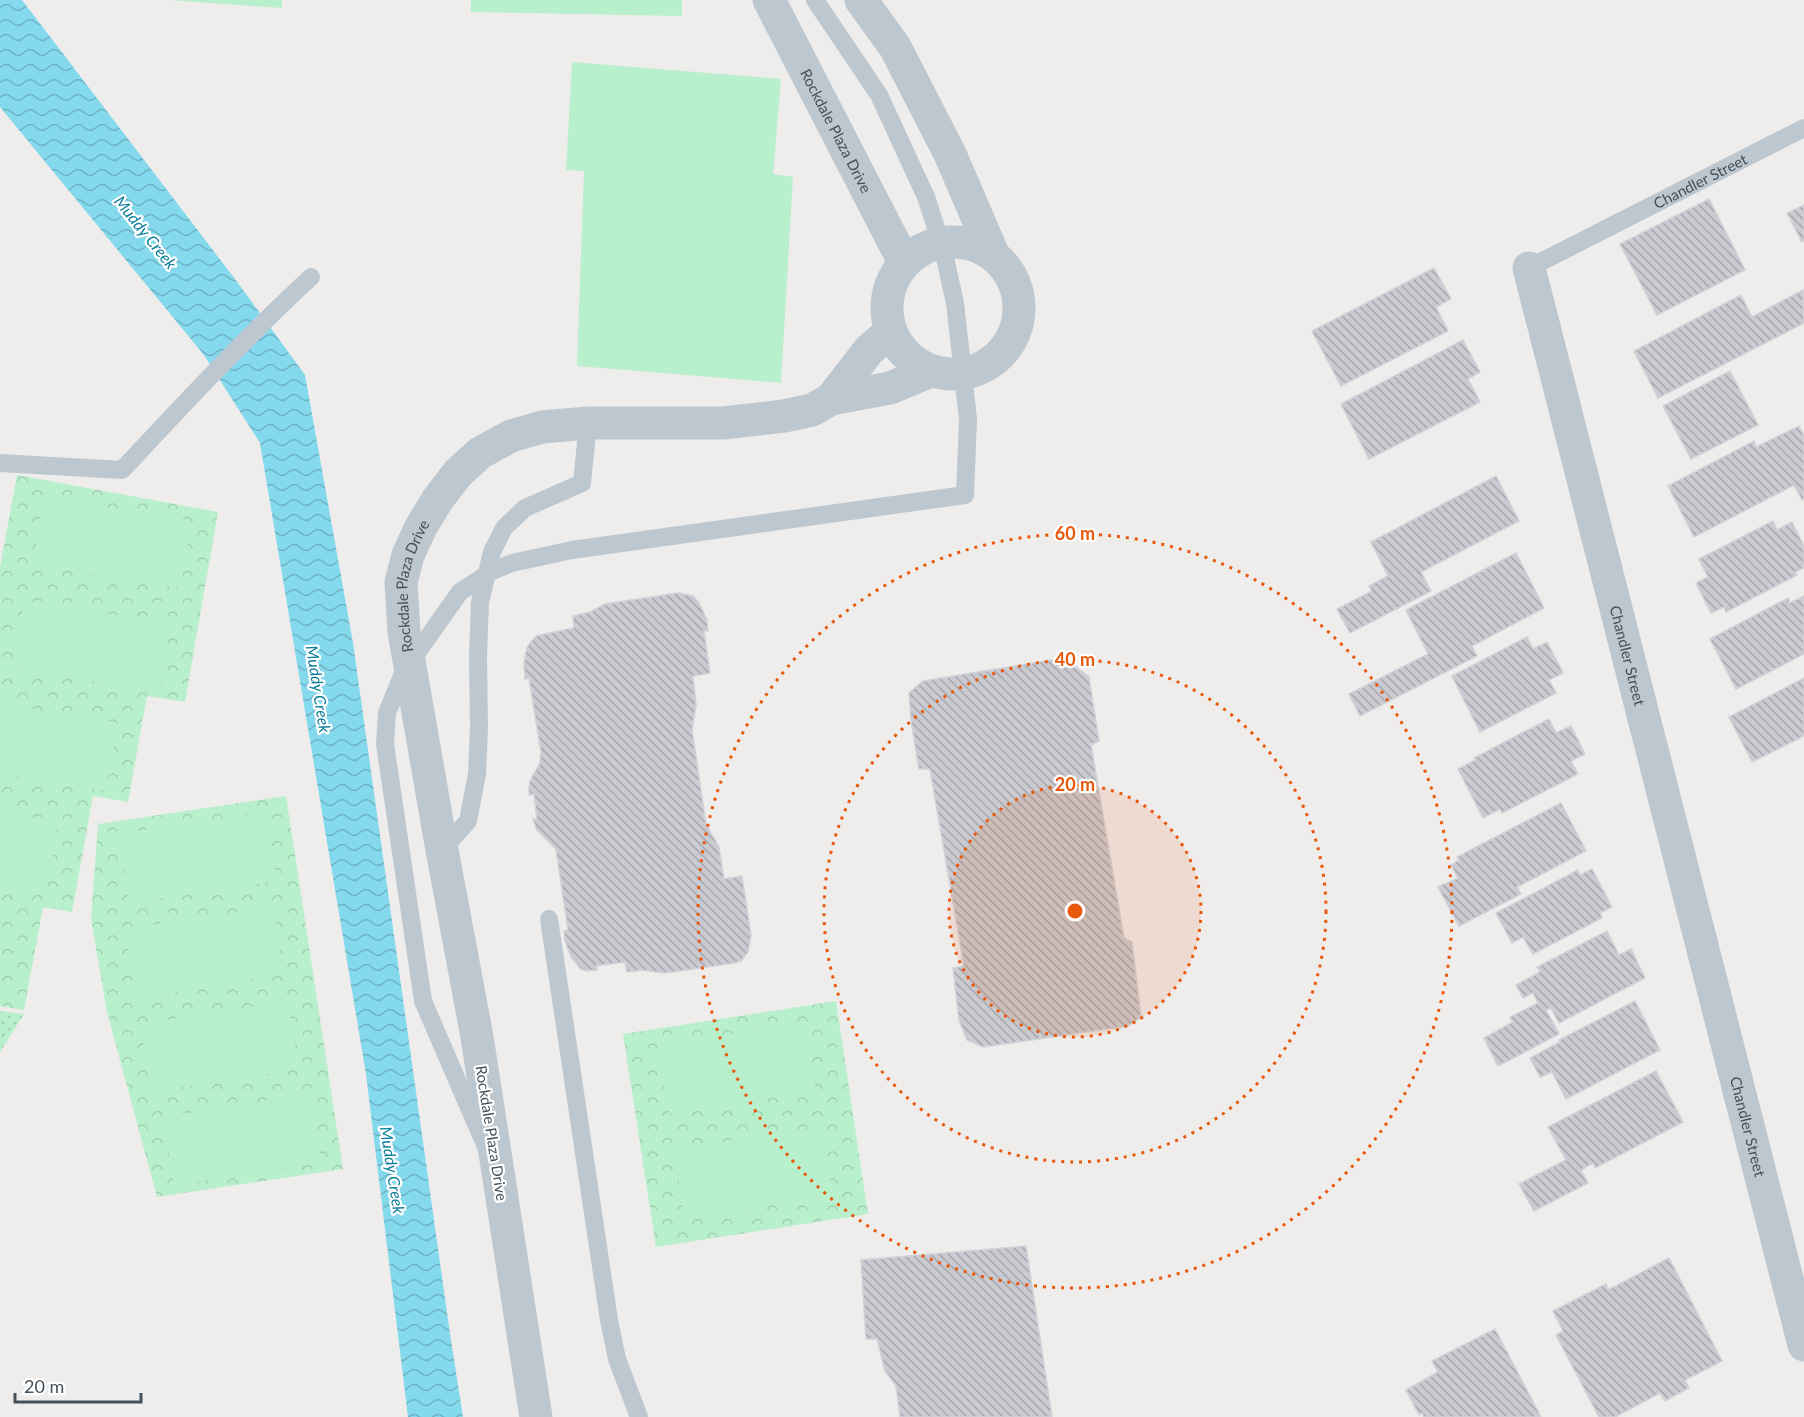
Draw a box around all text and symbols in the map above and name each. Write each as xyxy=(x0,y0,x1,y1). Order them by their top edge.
street label: Rockdale Plaza Drive xyxy=(797,66,876,196)
street label: Chandler Street xyxy=(1650,149,1750,212)
water label: Muddy Creek xyxy=(111,192,181,273)
street label: Rockdale Plaza Drive xyxy=(392,516,433,654)
text: 60 m xyxy=(1055,522,1095,544)
street label: Chandler Street xyxy=(1607,604,1650,708)
water label: Muddy Creek xyxy=(303,644,335,734)
text: 40 m xyxy=(1055,648,1095,670)
text: 20 m xyxy=(1055,773,1095,795)
centre of rings xyxy=(1065,901,1085,921)
street label: Rockdale Plaza Drive xyxy=(472,1064,512,1202)
street label: Chandler Street xyxy=(1727,1074,1770,1179)
water label: Muddy Creek xyxy=(377,1125,409,1215)
scale bar xyxy=(15,1366,141,1404)
text: 20 m xyxy=(24,1375,64,1397)

